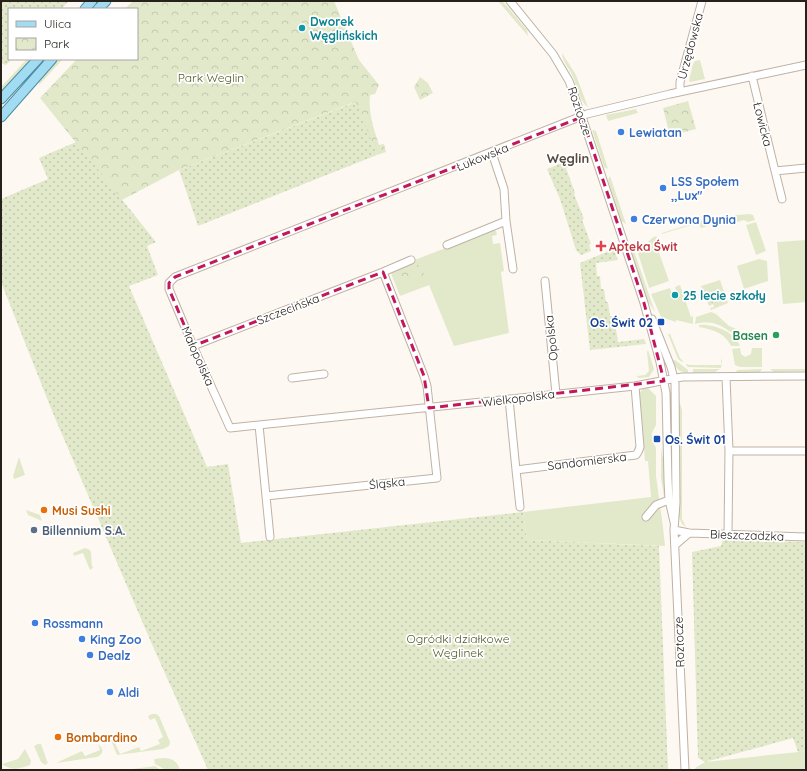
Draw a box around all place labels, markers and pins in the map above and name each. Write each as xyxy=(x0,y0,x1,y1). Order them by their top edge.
place label: Dworek Węglińskich xyxy=(310,14,378,43)
marker: Dworek Węglińskich xyxy=(297,23,307,33)
place label: Lewiatan xyxy=(629,125,682,140)
marker: Lewiatan xyxy=(616,127,626,137)
place label: LSS Społem ,,Lux" xyxy=(671,174,739,203)
marker: LSS Społem ,,Lux" xyxy=(658,183,668,193)
place label: Czerwona Dynia xyxy=(642,212,736,227)
marker: Czerwona Dynia xyxy=(629,214,639,224)
place label: Apteka Świt xyxy=(609,239,678,254)
marker: Apteka Świt xyxy=(596,241,606,251)
place label: 25 lecie szkoły xyxy=(683,288,766,303)
marker: 25 lecie szkoły xyxy=(670,290,680,300)
place label: Os. Świt 02 xyxy=(590,315,653,330)
marker: Os. Świt 02 xyxy=(656,317,666,327)
place label: Basen xyxy=(733,328,768,343)
marker: Basen xyxy=(771,330,781,340)
place label: Os. Świt 01 xyxy=(665,432,726,447)
marker: Os. Świt 01 xyxy=(652,434,662,444)
place label: Musi Sushi xyxy=(52,503,111,518)
marker: Musi Sushi xyxy=(39,505,49,515)
place label: Billennium S.A. xyxy=(42,523,126,538)
marker: Billennium S.A. xyxy=(29,525,39,535)
place label: Rossmann xyxy=(43,616,103,631)
marker: Rossmann xyxy=(30,618,40,628)
place label: King Zoo xyxy=(90,632,142,647)
marker: King Zoo xyxy=(77,634,87,644)
place label: Dealz xyxy=(98,648,131,663)
marker: Dealz xyxy=(85,650,95,660)
place label: Aldi xyxy=(118,685,139,700)
marker: Aldi xyxy=(105,687,115,697)
place label: Bombardino xyxy=(66,730,138,745)
marker: Bombardino xyxy=(53,732,63,742)

